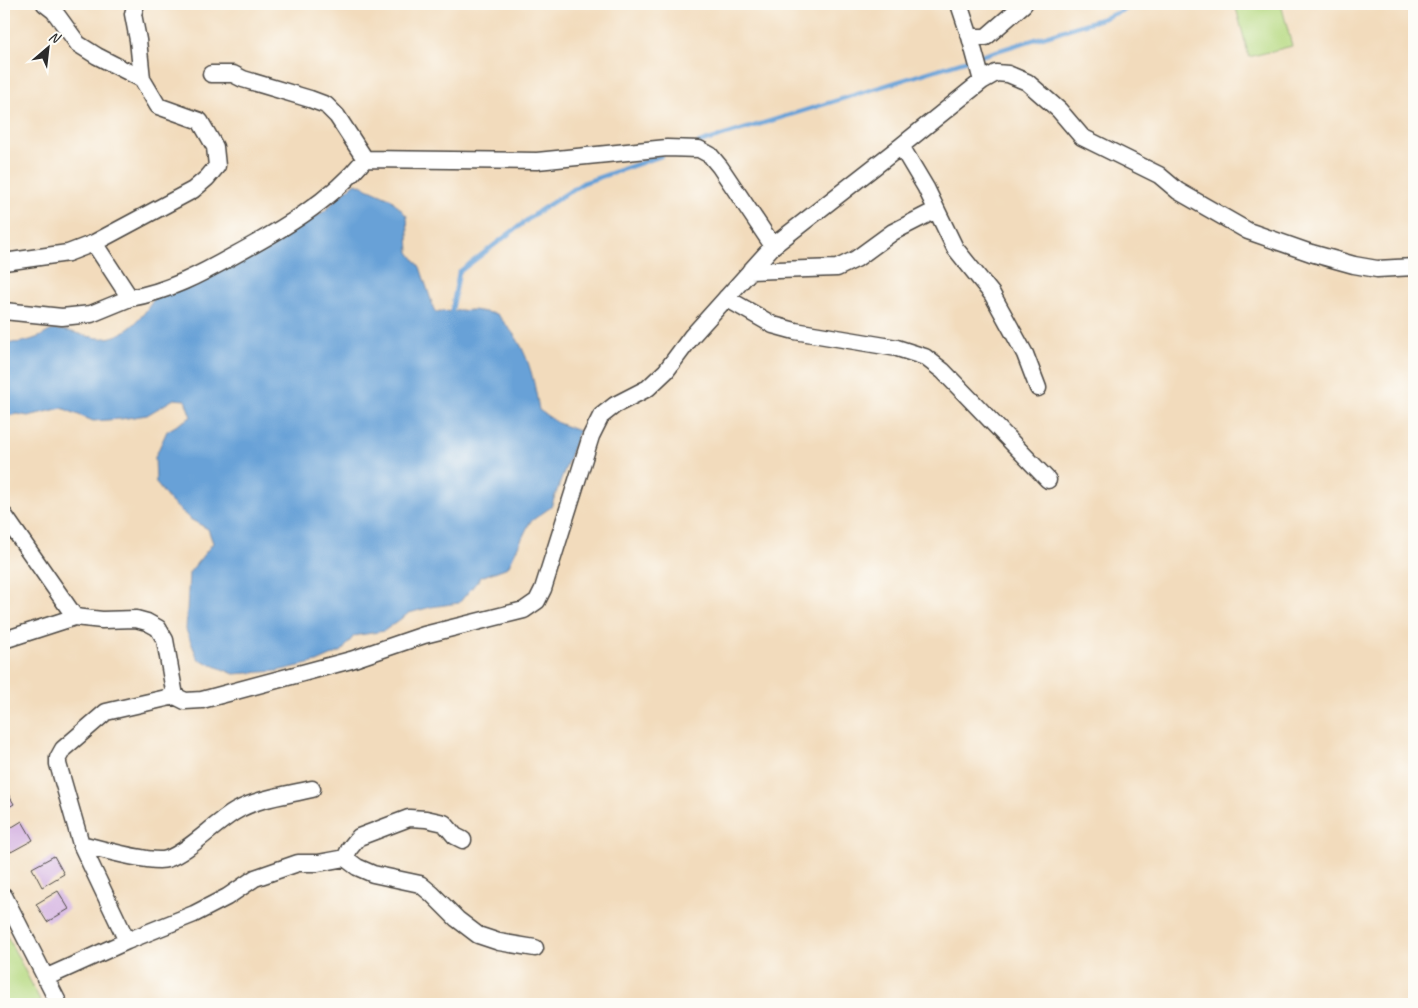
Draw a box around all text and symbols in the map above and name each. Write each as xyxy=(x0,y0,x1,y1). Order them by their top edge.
north arrow xyxy=(22,22,72,72)
text: N xyxy=(46,27,64,48)

